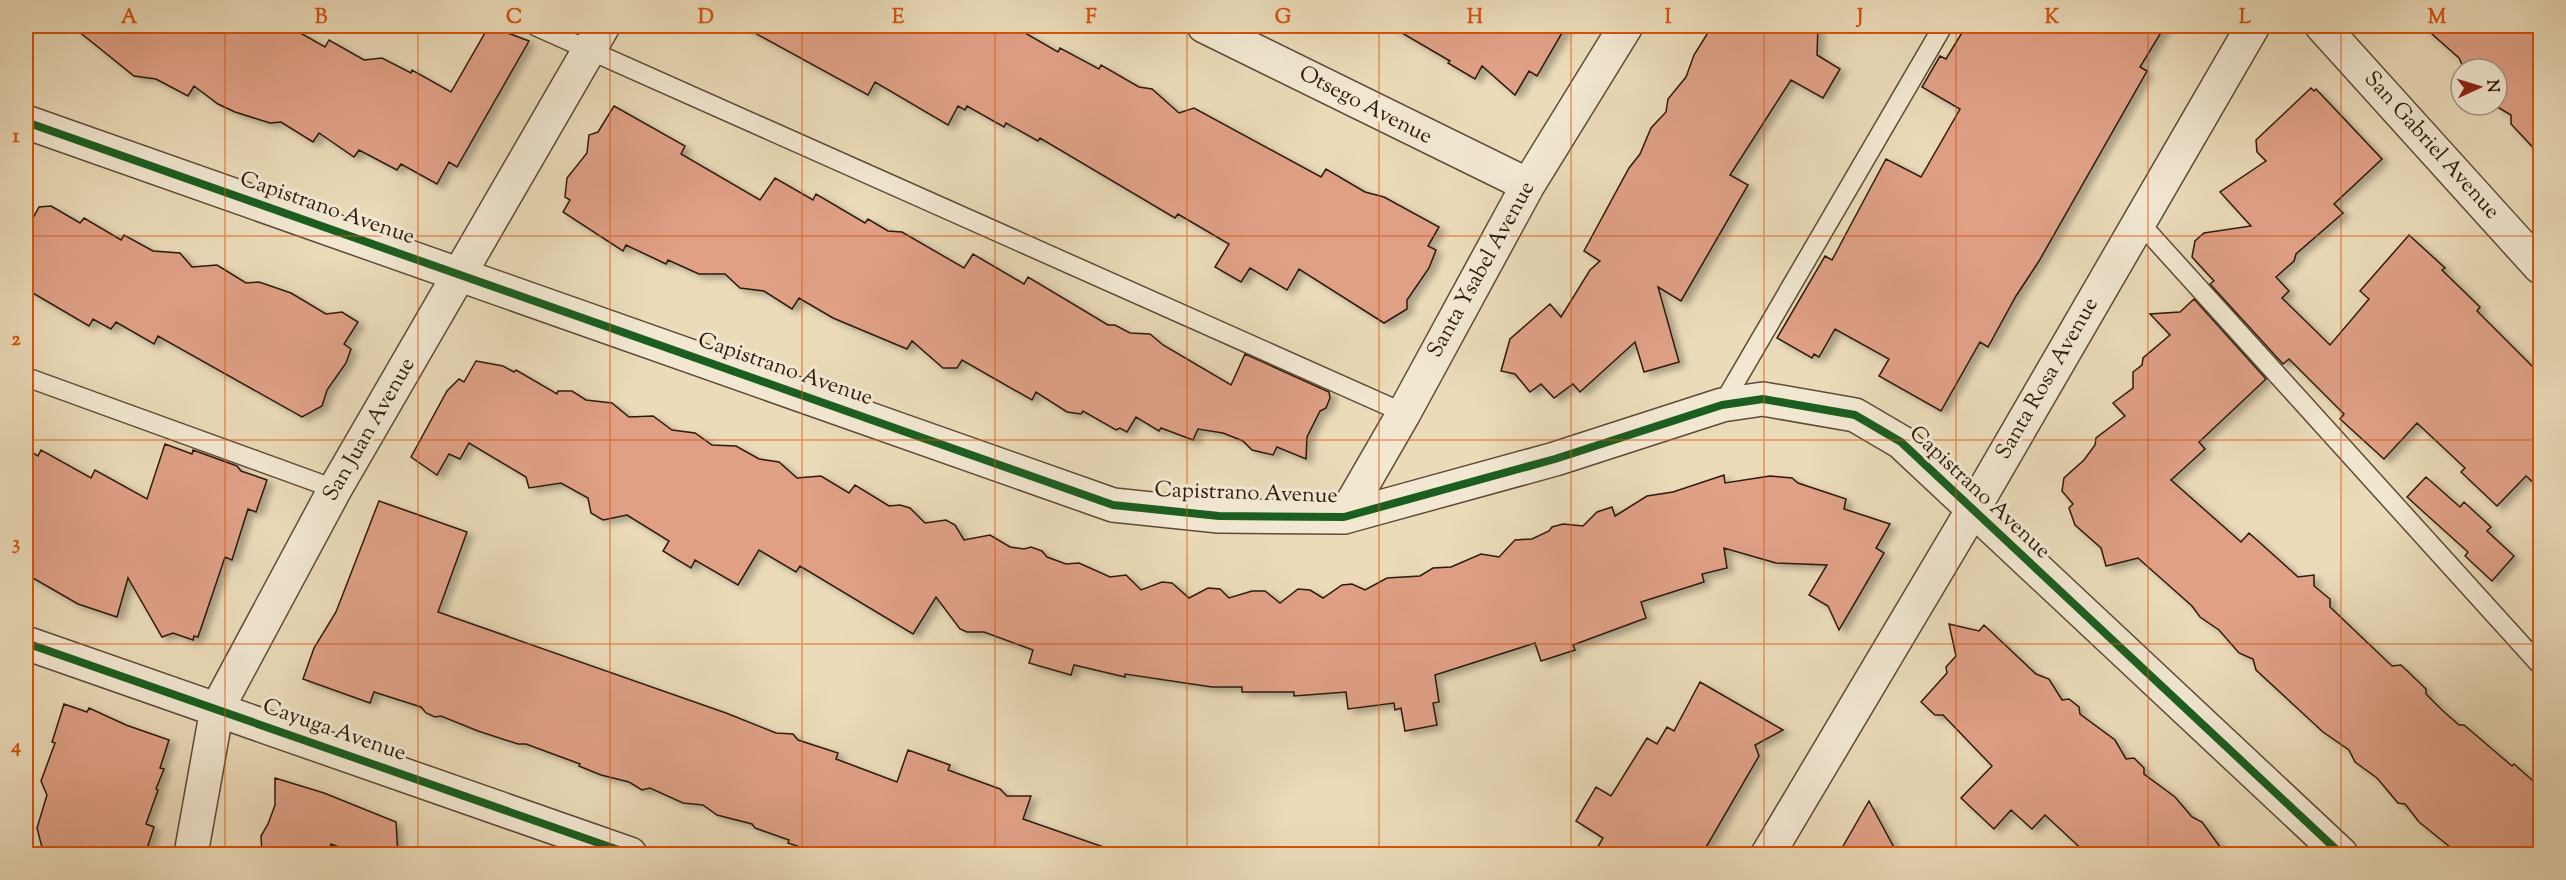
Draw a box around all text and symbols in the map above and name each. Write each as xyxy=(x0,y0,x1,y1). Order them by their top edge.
text: A xyxy=(121,4,138,33)
text: B xyxy=(315,4,328,33)
text: C xyxy=(506,4,522,33)
text: D xyxy=(698,4,714,33)
text: E xyxy=(892,4,905,33)
text: F xyxy=(1085,4,1097,33)
text: G xyxy=(1275,4,1292,33)
text: H xyxy=(1467,4,1483,33)
text: I xyxy=(1665,4,1672,33)
text: J xyxy=(1855,4,1863,33)
text: K xyxy=(2045,4,2060,33)
text: L xyxy=(2239,4,2252,33)
text: M xyxy=(2428,4,2447,33)
north arrow xyxy=(2449,57,2509,117)
street label: Otsego Avenue xyxy=(1293,59,1437,153)
street label: San Gabriel Avenue xyxy=(2356,65,2506,227)
text: N xyxy=(2480,79,2503,94)
text: 1 xyxy=(13,123,20,152)
street label: Capistrano Avenue xyxy=(235,164,419,254)
street label: Santa Ysabel Avenue xyxy=(1420,176,1544,364)
street label: Santa Rosa Avenue xyxy=(1989,292,2107,466)
street label: Capistrano Avenue xyxy=(693,325,877,415)
text: 2 xyxy=(11,326,21,355)
street label: San Juan Avenue xyxy=(316,352,424,508)
street label: Capistrano Avenue xyxy=(1901,419,2057,567)
street label: Capistrano Avenue xyxy=(1154,475,1338,513)
text: 3 xyxy=(12,530,20,559)
street label: Cayuga Avenue xyxy=(258,691,410,771)
text: 4 xyxy=(10,733,21,762)

